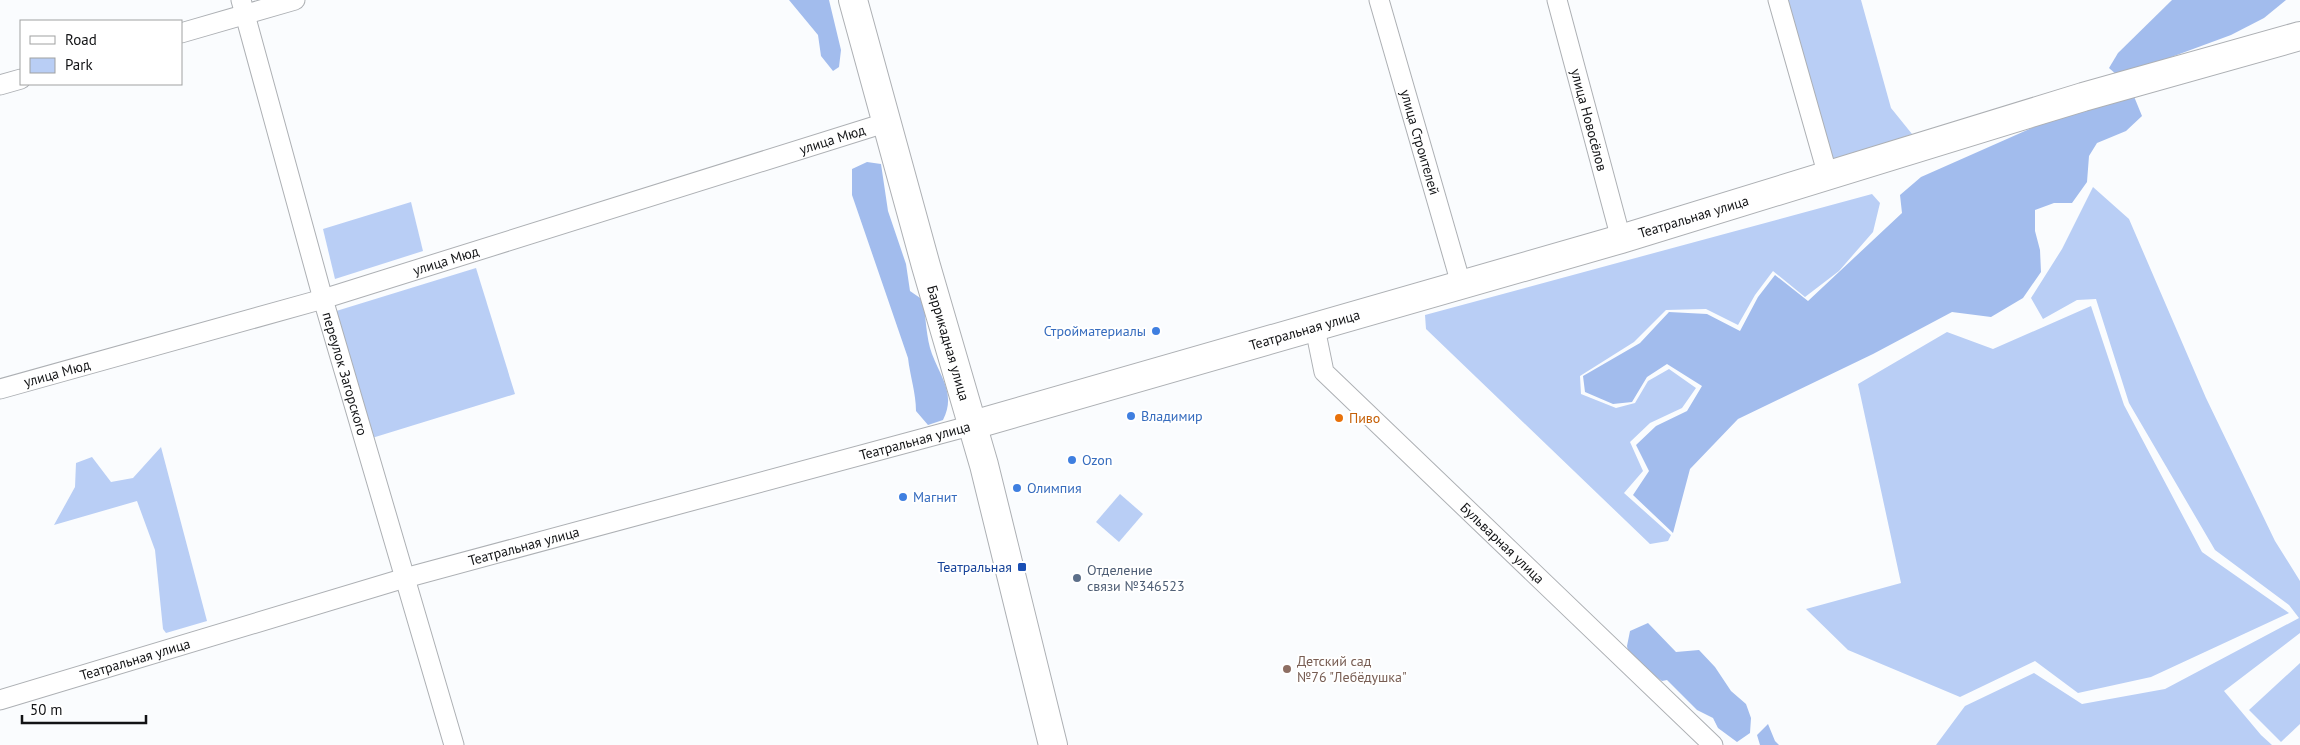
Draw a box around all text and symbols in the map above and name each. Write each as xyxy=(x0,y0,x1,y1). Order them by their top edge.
legend xyxy=(20,20,182,85)
text: Road xyxy=(65,30,97,49)
text: Park xyxy=(65,55,93,74)
street label: улица Новосёлов xyxy=(1567,67,1611,173)
street label: улица Строителей xyxy=(1396,87,1444,197)
street label: улица Мюд xyxy=(797,121,868,158)
street label: Театральная улица xyxy=(1636,191,1751,242)
street label: улица Мюд xyxy=(411,242,481,279)
street label: Баррикадная улица xyxy=(923,283,974,403)
street label: Театральная улица xyxy=(1247,305,1362,354)
street label: переулок Загорского xyxy=(318,310,372,438)
place label: Стройматериалы xyxy=(1044,322,1146,340)
marker: Стройматериалы xyxy=(1150,325,1162,337)
street label: улица Мюд xyxy=(22,355,92,391)
place label: Владимир xyxy=(1141,407,1203,425)
place label: Пиво xyxy=(1349,409,1380,427)
marker: Владимир xyxy=(1125,410,1137,422)
marker: Пиво xyxy=(1333,412,1345,424)
street label: Театральная улица xyxy=(857,417,972,464)
place label: Ozon xyxy=(1082,451,1112,469)
marker: Ozon xyxy=(1066,454,1078,466)
place label: Олимпия xyxy=(1027,479,1082,497)
marker: Олимпия xyxy=(1011,482,1023,494)
place label: Магнит xyxy=(913,488,957,506)
marker: Магнит xyxy=(897,491,909,503)
street label: Бульварная улица xyxy=(1457,499,1548,588)
street label: Театральная улица xyxy=(466,522,581,570)
place label: Театральная xyxy=(937,558,1012,576)
marker: Театральная xyxy=(1016,561,1028,573)
place label: Отделение связи №346523 xyxy=(1087,561,1185,595)
marker: Отделение связи №346523 xyxy=(1071,572,1083,584)
street label: Театральная улица xyxy=(78,634,192,684)
place label: Детский сад №76 "Лебёдушка" xyxy=(1297,652,1407,686)
marker: Детский сад №76 "Лебёдушка" xyxy=(1281,663,1293,675)
scale bar xyxy=(22,692,146,724)
text: 50 m xyxy=(30,700,63,719)

